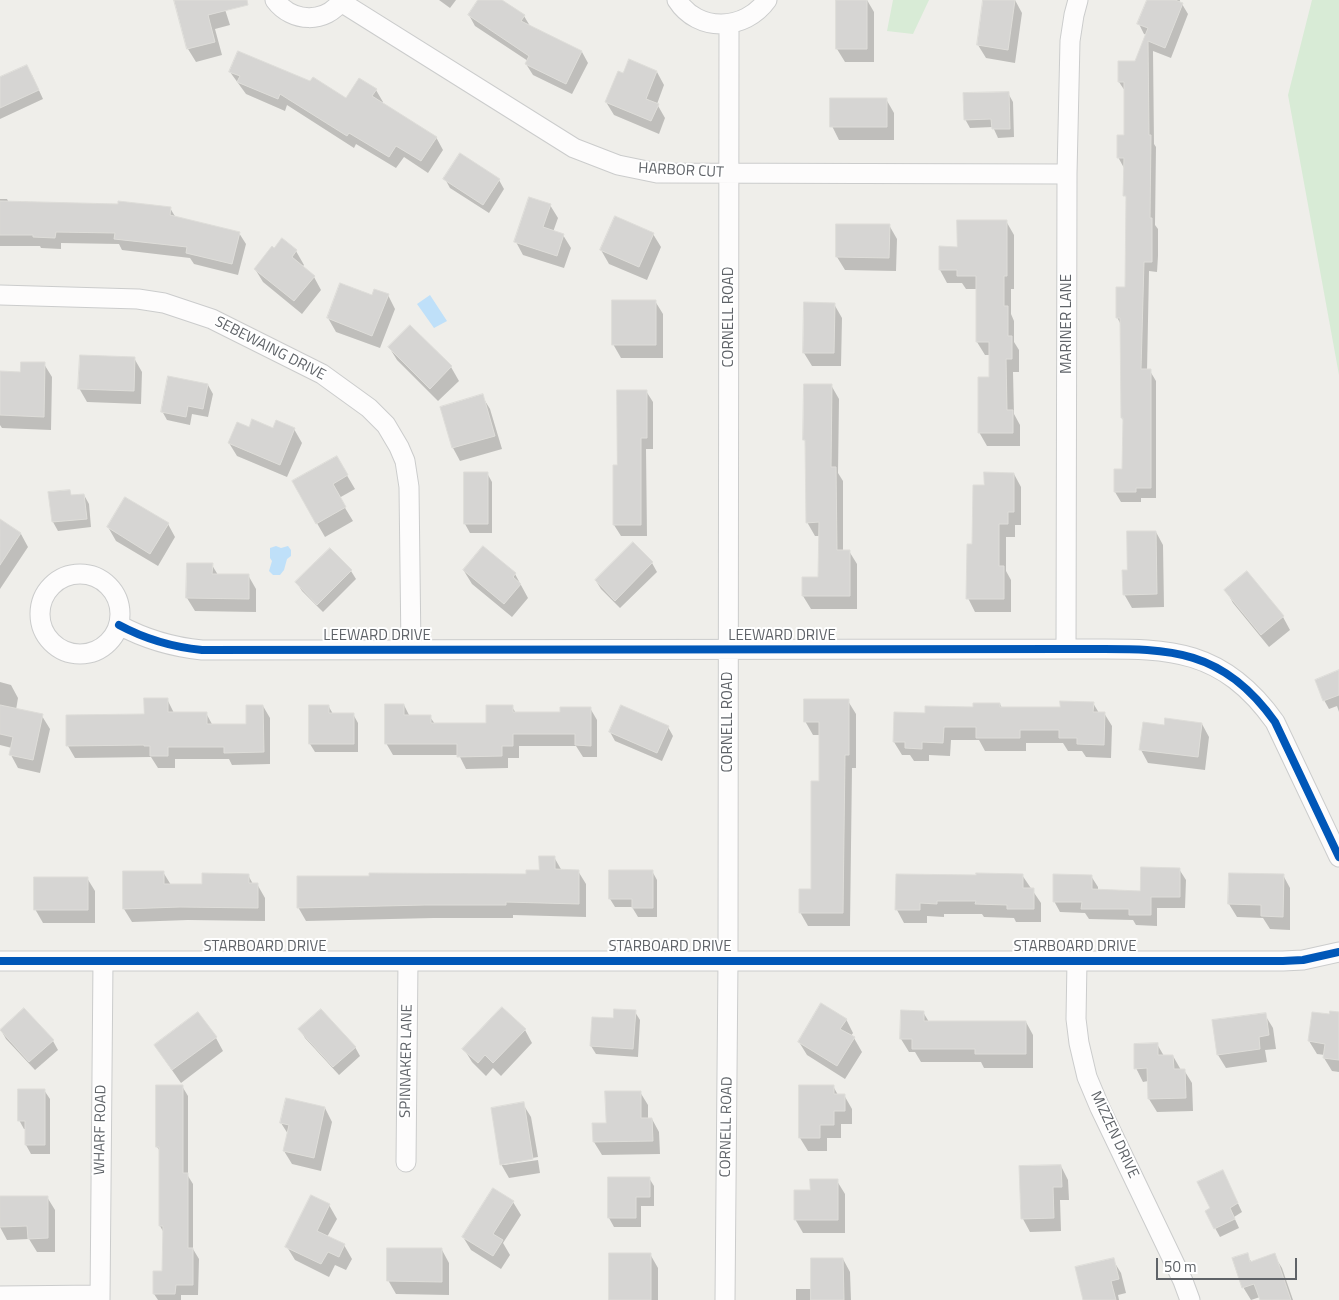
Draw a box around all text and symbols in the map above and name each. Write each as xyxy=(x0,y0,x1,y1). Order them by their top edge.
street label: HARBOR CUT xyxy=(638,160,724,182)
street label: CORNELL ROAD xyxy=(720,267,738,367)
street label: MARINER LANE xyxy=(1058,274,1076,374)
street label: SEBEWAING DRIVE xyxy=(212,313,328,385)
street label: LEEWARD DRIVE xyxy=(323,627,431,645)
street label: LEEWARD DRIVE xyxy=(728,627,836,645)
street label: CORNELL ROAD xyxy=(719,672,737,772)
street label: STARBOARD DRIVE xyxy=(203,938,327,956)
street label: STARBOARD DRIVE xyxy=(608,938,732,956)
street label: STARBOARD DRIVE xyxy=(1013,938,1137,956)
street label: SPINNAKER LANE xyxy=(397,1004,417,1118)
street label: CORNELL ROAD xyxy=(717,1076,737,1178)
street label: WHARF ROAD xyxy=(91,1085,111,1175)
street label: MIZZEN DRIVE xyxy=(1086,1089,1142,1181)
scale bar xyxy=(1159,1248,1300,1280)
text: 50 m xyxy=(1164,1255,1197,1278)

